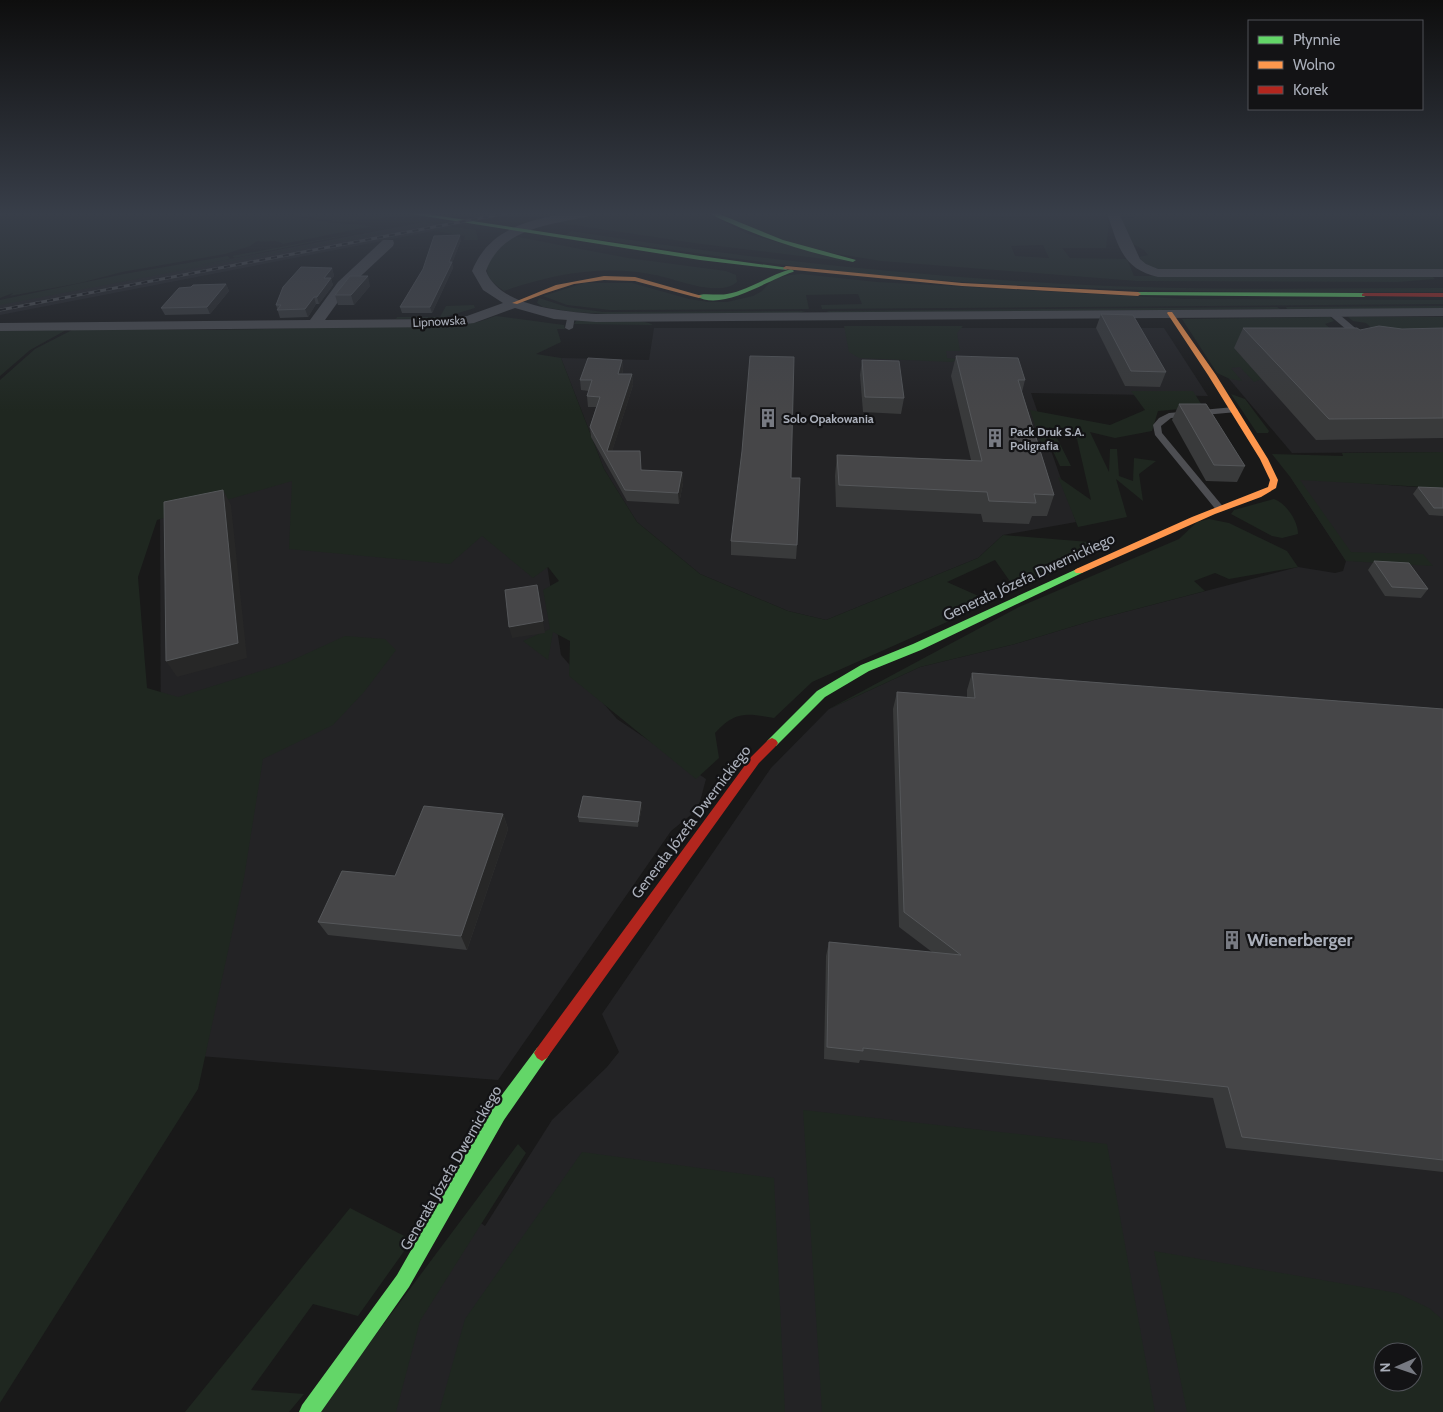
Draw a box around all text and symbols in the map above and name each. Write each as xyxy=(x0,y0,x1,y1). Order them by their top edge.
legend xyxy=(1248,20,1423,110)
text: Płynnie xyxy=(1293,31,1341,49)
text: Wolno xyxy=(1293,56,1335,74)
text: Korek xyxy=(1293,81,1328,99)
street label: Lipnowska xyxy=(412,312,466,330)
building icon: Solo Opakowania xyxy=(757,407,779,429)
place label: Solo Opakowania xyxy=(783,411,874,426)
place label: Pack Druk S.A. Poligrafia xyxy=(1010,424,1085,453)
building icon: Pack Druk S.A. Poligrafia xyxy=(984,427,1006,449)
street label: Generała Józefa Dwernickiego xyxy=(940,529,1118,625)
street label: Generała Józefa Dwernickiego xyxy=(627,742,755,902)
building icon: Wienerberger xyxy=(1221,929,1243,951)
place label: Wienerberger xyxy=(1247,929,1353,951)
street label: Generała Józefa Dwernickiego xyxy=(396,1082,506,1254)
north arrow xyxy=(1373,1342,1423,1392)
text: N xyxy=(1376,1362,1394,1373)

